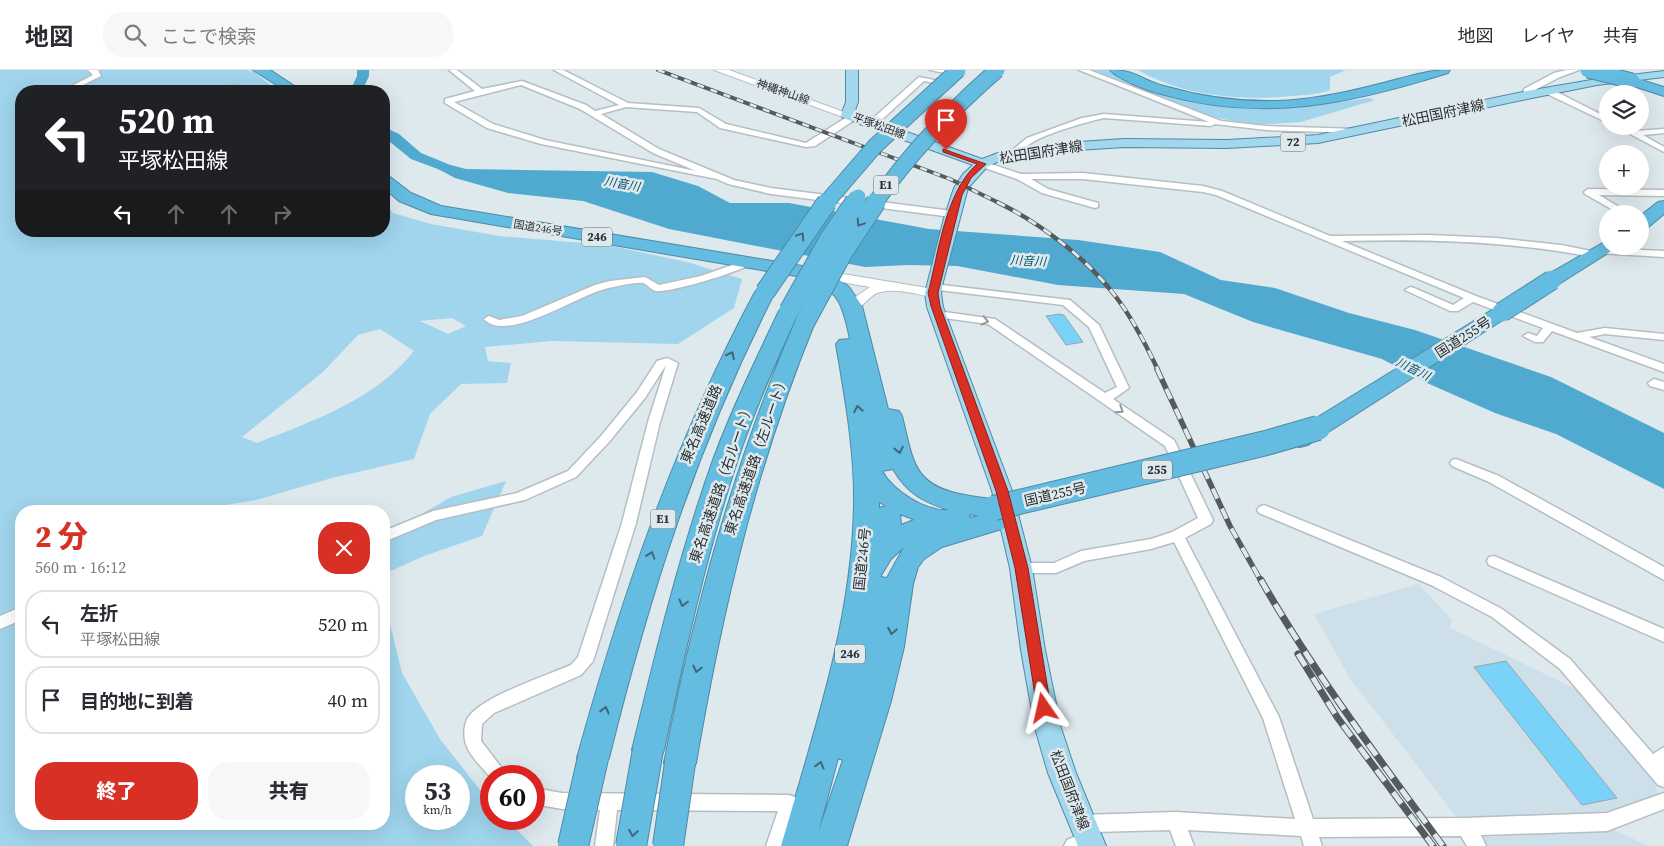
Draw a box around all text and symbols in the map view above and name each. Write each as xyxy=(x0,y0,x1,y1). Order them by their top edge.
search box xyxy=(103,12,453,57)
text: 地図 xyxy=(25,20,73,53)
icon: search xyxy=(121,21,149,49)
text: ここで検索 xyxy=(161,23,256,49)
text: 地図 xyxy=(1458,23,1494,48)
text: レイヤ xyxy=(1522,23,1575,48)
text: 共有 xyxy=(1603,23,1639,48)
street label: 神縄神山線 xyxy=(755,76,811,108)
map controls xyxy=(1599,85,1649,255)
button: layers xyxy=(1599,85,1649,135)
street label: 松田国府津線 xyxy=(1400,94,1486,132)
text: 520 m xyxy=(118,97,214,145)
pin xyxy=(925,99,967,150)
icon: left xyxy=(35,105,100,170)
icon: arrive xyxy=(932,106,960,134)
street label: 平塚松田線 xyxy=(851,110,907,142)
road number: 72 xyxy=(1280,132,1306,152)
street label: 松田国府津線 xyxy=(998,136,1084,168)
text: 平塚松田線 xyxy=(118,145,228,175)
button: + xyxy=(1599,145,1649,195)
water label: 川音川 xyxy=(603,173,643,195)
road number: E1 xyxy=(874,176,898,194)
icon: left xyxy=(109,200,137,228)
icon: ahead xyxy=(162,200,190,228)
icon: ahead xyxy=(215,200,243,228)
icon: right xyxy=(268,200,296,228)
button: − xyxy=(1599,205,1649,255)
street label: 国道246号 xyxy=(512,217,564,239)
one-way arrow xyxy=(857,218,866,227)
road number: 246 xyxy=(582,228,612,246)
one-way arrow xyxy=(795,233,804,242)
water label: 川音川 xyxy=(1010,252,1048,270)
street label: 国道255号 xyxy=(1431,311,1495,363)
one-way arrow xyxy=(981,315,989,326)
one-way arrow xyxy=(725,351,735,360)
water label: 川音川 xyxy=(1393,354,1434,385)
street label: 東名高速道路（左ルート） xyxy=(719,372,793,538)
street label: 東名高速道路 xyxy=(675,381,727,467)
street label: 東名高速道路（右ルート） xyxy=(684,400,758,566)
one-way arrow xyxy=(853,404,863,413)
one-way arrow xyxy=(1115,404,1124,413)
one-way arrow xyxy=(893,445,904,454)
road number: 255 xyxy=(1142,460,1172,480)
street label: 国道255号 xyxy=(1022,477,1088,511)
road number: E1 xyxy=(650,509,676,528)
text: 2 分 xyxy=(35,516,88,557)
button: close xyxy=(318,522,370,574)
street label: 国道246号 xyxy=(849,527,875,591)
one-way arrow xyxy=(645,551,655,559)
text: 560 m · 16:12 xyxy=(35,556,126,578)
one-way arrow xyxy=(678,599,689,608)
text: 左折 xyxy=(80,600,118,626)
icon: left xyxy=(37,610,65,638)
text: 520 m xyxy=(318,611,368,637)
one-way arrow xyxy=(887,627,898,636)
text: 平塚松田線 xyxy=(80,628,160,650)
road number: 246 xyxy=(835,644,865,664)
one-way arrow xyxy=(692,664,703,673)
position arrow xyxy=(1017,681,1069,733)
icon: arrive xyxy=(37,686,65,714)
text: 40 m xyxy=(327,687,368,713)
text: 目的地に到着 xyxy=(80,688,194,714)
one-way arrow xyxy=(599,706,610,715)
street label: 松田国府津線 xyxy=(1046,747,1094,833)
one-way arrow xyxy=(814,761,825,770)
button: 終了 xyxy=(35,762,198,820)
button: 共有 xyxy=(208,762,370,820)
speed limit sign: 60 xyxy=(480,765,545,830)
text: 53 xyxy=(424,774,451,808)
text: km/h xyxy=(423,802,452,818)
one-way arrow xyxy=(629,828,639,837)

